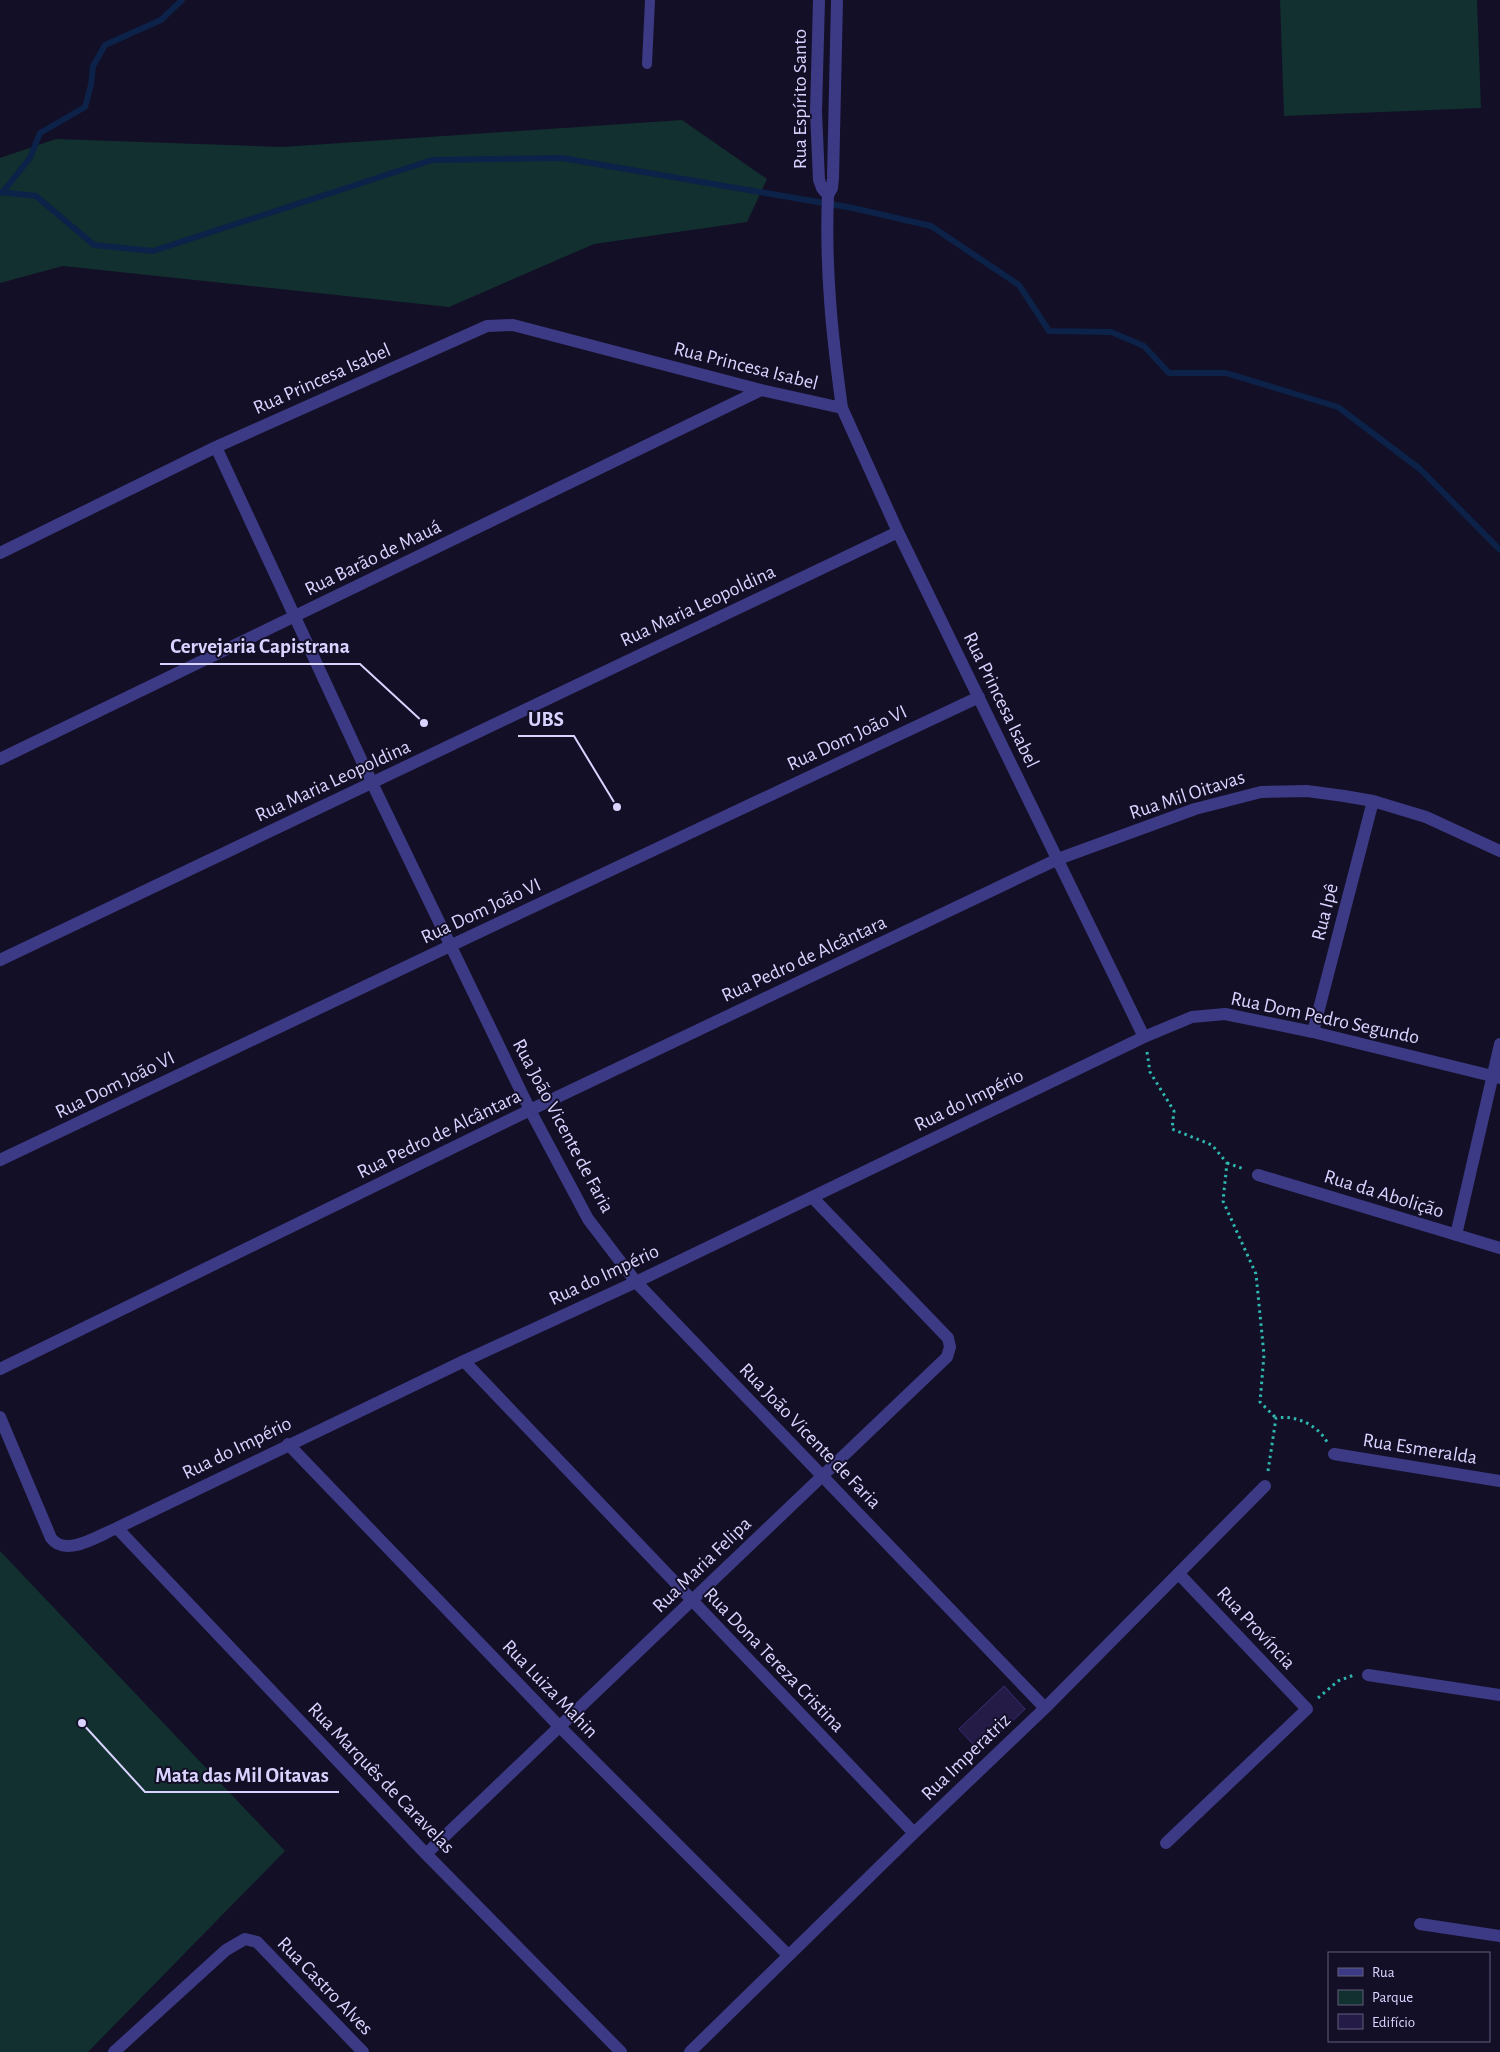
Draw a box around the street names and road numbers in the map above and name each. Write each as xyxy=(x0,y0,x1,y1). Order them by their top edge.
street label: Rua Espírito Santo xyxy=(790,29,810,169)
street label: Rua Princesa Isabel xyxy=(672,338,820,394)
street label: Rua Princesa Isabel xyxy=(250,340,394,418)
street label: Rua Barão de Mauá xyxy=(302,516,444,600)
street label: Rua Maria Leopoldina xyxy=(617,561,779,651)
street label: Rua Princesa Isabel xyxy=(960,629,1042,771)
street label: Rua Dom João VI xyxy=(784,701,910,775)
street label: Rua Maria Leopoldina xyxy=(252,736,414,826)
street label: Rua Mil Oitavas xyxy=(1127,767,1247,823)
street label: Rua Dom João VI xyxy=(418,874,544,948)
street label: Rua Ipê xyxy=(1308,881,1342,943)
street label: Rua Pedro de Alcântara xyxy=(719,912,889,1006)
street label: Rua Dom Pedro Segundo xyxy=(1229,988,1421,1048)
street label: Rua João Vicente de Faria xyxy=(509,1036,617,1216)
street label: Rua Dom João VI xyxy=(52,1048,178,1122)
street label: Rua do Império xyxy=(911,1065,1027,1135)
street label: Rua Pedro de Alcântara xyxy=(354,1086,524,1182)
street label: Rua da Abolição xyxy=(1322,1166,1446,1222)
street label: Rua do Império xyxy=(546,1241,662,1309)
street label: Rua João Vicente de Faria xyxy=(735,1359,885,1513)
street label: Rua do Império xyxy=(179,1413,295,1483)
street label: Rua Esmeralda xyxy=(1361,1430,1479,1468)
street label: Rua Maria Felipa xyxy=(649,1513,755,1617)
street label: Rua Província xyxy=(1213,1583,1299,1673)
street label: Rua Dona Tereza Cristina xyxy=(700,1584,848,1736)
street label: Rua Luiza Mahin xyxy=(498,1636,602,1742)
street label: Rua Marquês de Caravelas xyxy=(304,1699,458,1857)
street label: Rua Imperatriz xyxy=(918,1710,1014,1804)
street label: Rua Castro Alves xyxy=(273,1933,377,2039)

